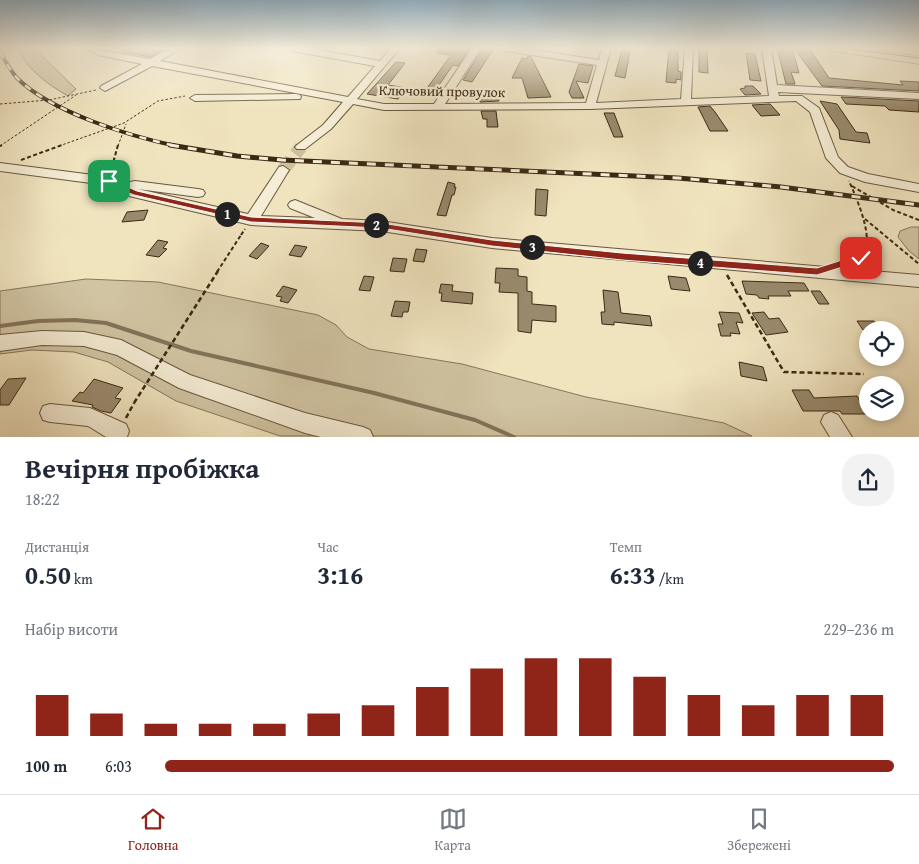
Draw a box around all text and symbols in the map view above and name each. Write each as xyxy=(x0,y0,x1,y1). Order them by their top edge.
street label: Ключовий провулок xyxy=(379,80,506,102)
pin xyxy=(88,160,130,202)
icon: arrive xyxy=(95,167,123,195)
pin: 1 xyxy=(214,202,240,226)
text: 1 xyxy=(224,204,231,224)
pin: 2 xyxy=(364,212,388,238)
text: 2 xyxy=(373,215,380,235)
pin: 3 xyxy=(520,234,544,260)
text: 3 xyxy=(529,237,536,257)
pin xyxy=(840,237,882,279)
icon: check xyxy=(847,244,875,272)
pin: 4 xyxy=(688,250,712,276)
text: 4 xyxy=(697,253,704,273)
map controls xyxy=(859,321,904,421)
button: locate xyxy=(859,321,904,366)
button: layers xyxy=(859,376,904,421)
text: Вечірня пробіжка xyxy=(25,447,260,488)
button: share xyxy=(842,454,894,506)
text: 18:22 xyxy=(25,487,60,511)
text: Дистанція xyxy=(25,537,89,557)
text: Час xyxy=(317,537,339,557)
text: Темп xyxy=(610,537,642,557)
text: 0.50 xyxy=(25,557,71,593)
text: 3:16 xyxy=(317,557,363,593)
text: 6:33 xyxy=(610,557,656,593)
text: km xyxy=(71,569,93,589)
text: /km xyxy=(656,569,684,589)
text: Набір висоти xyxy=(25,617,118,641)
text: 229–236 m xyxy=(824,617,894,641)
text: 100 m xyxy=(25,754,67,778)
text: 6:03 xyxy=(105,754,132,778)
tab: Головна xyxy=(128,805,178,855)
tab: Карта xyxy=(435,805,471,855)
tab: Збережені xyxy=(727,805,791,855)

